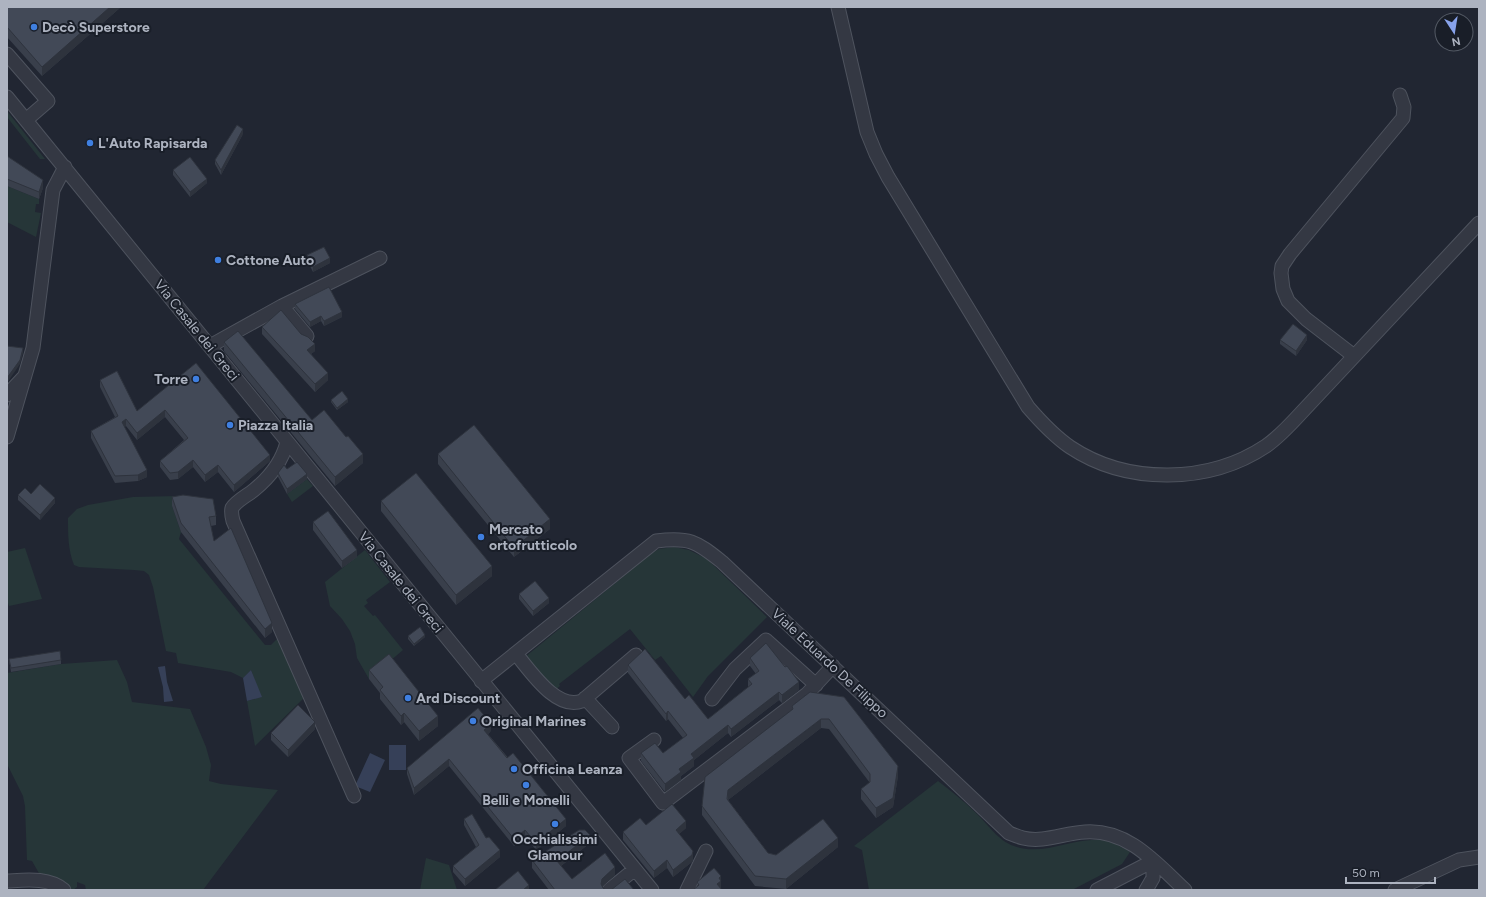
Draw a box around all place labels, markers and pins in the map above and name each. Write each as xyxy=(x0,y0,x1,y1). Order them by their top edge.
place label: Decò Superstore xyxy=(42,19,150,36)
marker: Decò Superstore xyxy=(29,22,39,32)
place label: L'Auto Rapisarda xyxy=(98,135,208,152)
marker: L'Auto Rapisarda xyxy=(85,138,95,148)
place label: Cottone Auto xyxy=(226,252,314,269)
marker: Cottone Auto xyxy=(213,255,223,265)
place label: Torre xyxy=(154,371,188,388)
marker: Torre xyxy=(191,374,201,384)
place label: Piazza Italia xyxy=(238,417,313,434)
marker: Piazza Italia xyxy=(225,420,235,430)
place label: Mercato ortofrutticolo xyxy=(489,521,577,554)
marker: Mercato ortofrutticolo xyxy=(476,532,486,542)
place label: Ard Discount xyxy=(416,690,501,707)
marker: Ard Discount xyxy=(403,693,413,703)
place label: Original Marines xyxy=(481,713,586,730)
marker: Original Marines xyxy=(468,716,478,726)
place label: Officina Leanza xyxy=(522,761,623,778)
marker: Officina Leanza xyxy=(509,764,519,774)
marker: Belli e Monelli xyxy=(521,780,531,790)
place label: Belli e Monelli xyxy=(482,792,570,809)
marker: Occhialissimi Glamour xyxy=(550,819,560,829)
place label: Occhialissimi Glamour xyxy=(512,831,598,864)

